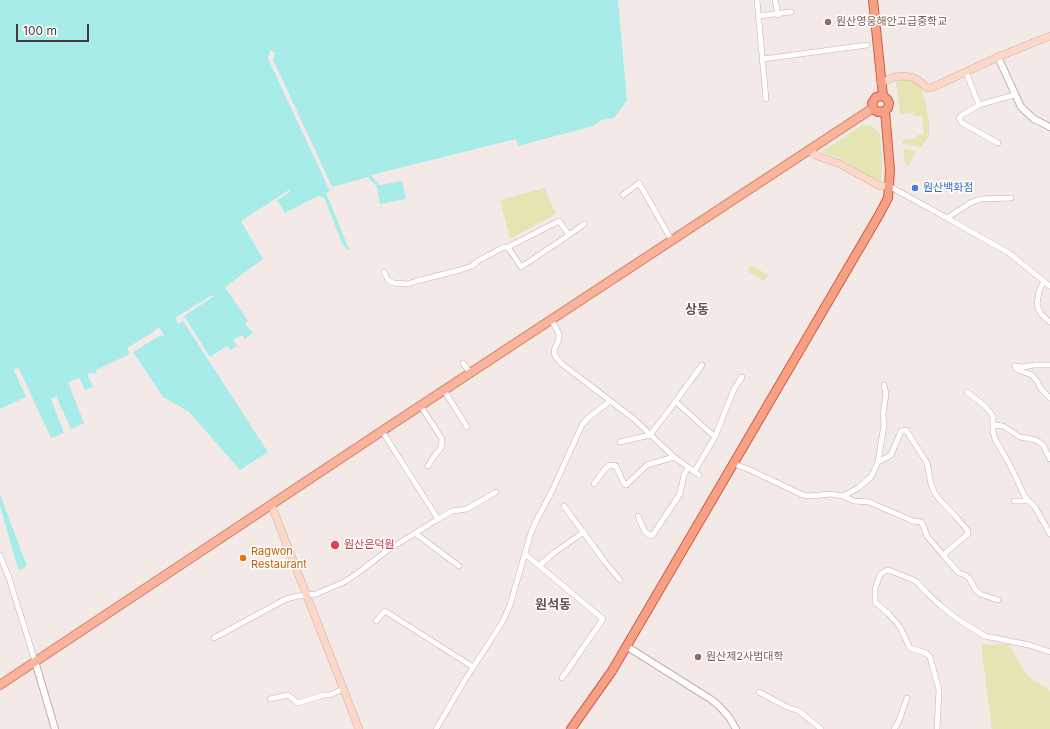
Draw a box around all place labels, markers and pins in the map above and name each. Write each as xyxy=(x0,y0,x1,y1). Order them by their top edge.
place label: 원산영웅해안고급중학교 xyxy=(836,15,947,29)
marker: 원산영웅해안고급중학교 xyxy=(823,17,833,27)
place label: 원산백화점 xyxy=(923,181,974,195)
marker: 원산백화점 xyxy=(910,183,920,193)
place label: 원산은덕원 xyxy=(344,538,395,552)
marker: 원산은덕원 xyxy=(329,539,341,551)
place label: Ragwon Restaurant xyxy=(251,545,307,571)
marker: Ragwon Restaurant xyxy=(238,553,248,563)
place label: 원산제2사범대학 xyxy=(706,650,784,664)
marker: 원산제2사범대학 xyxy=(693,652,703,662)

